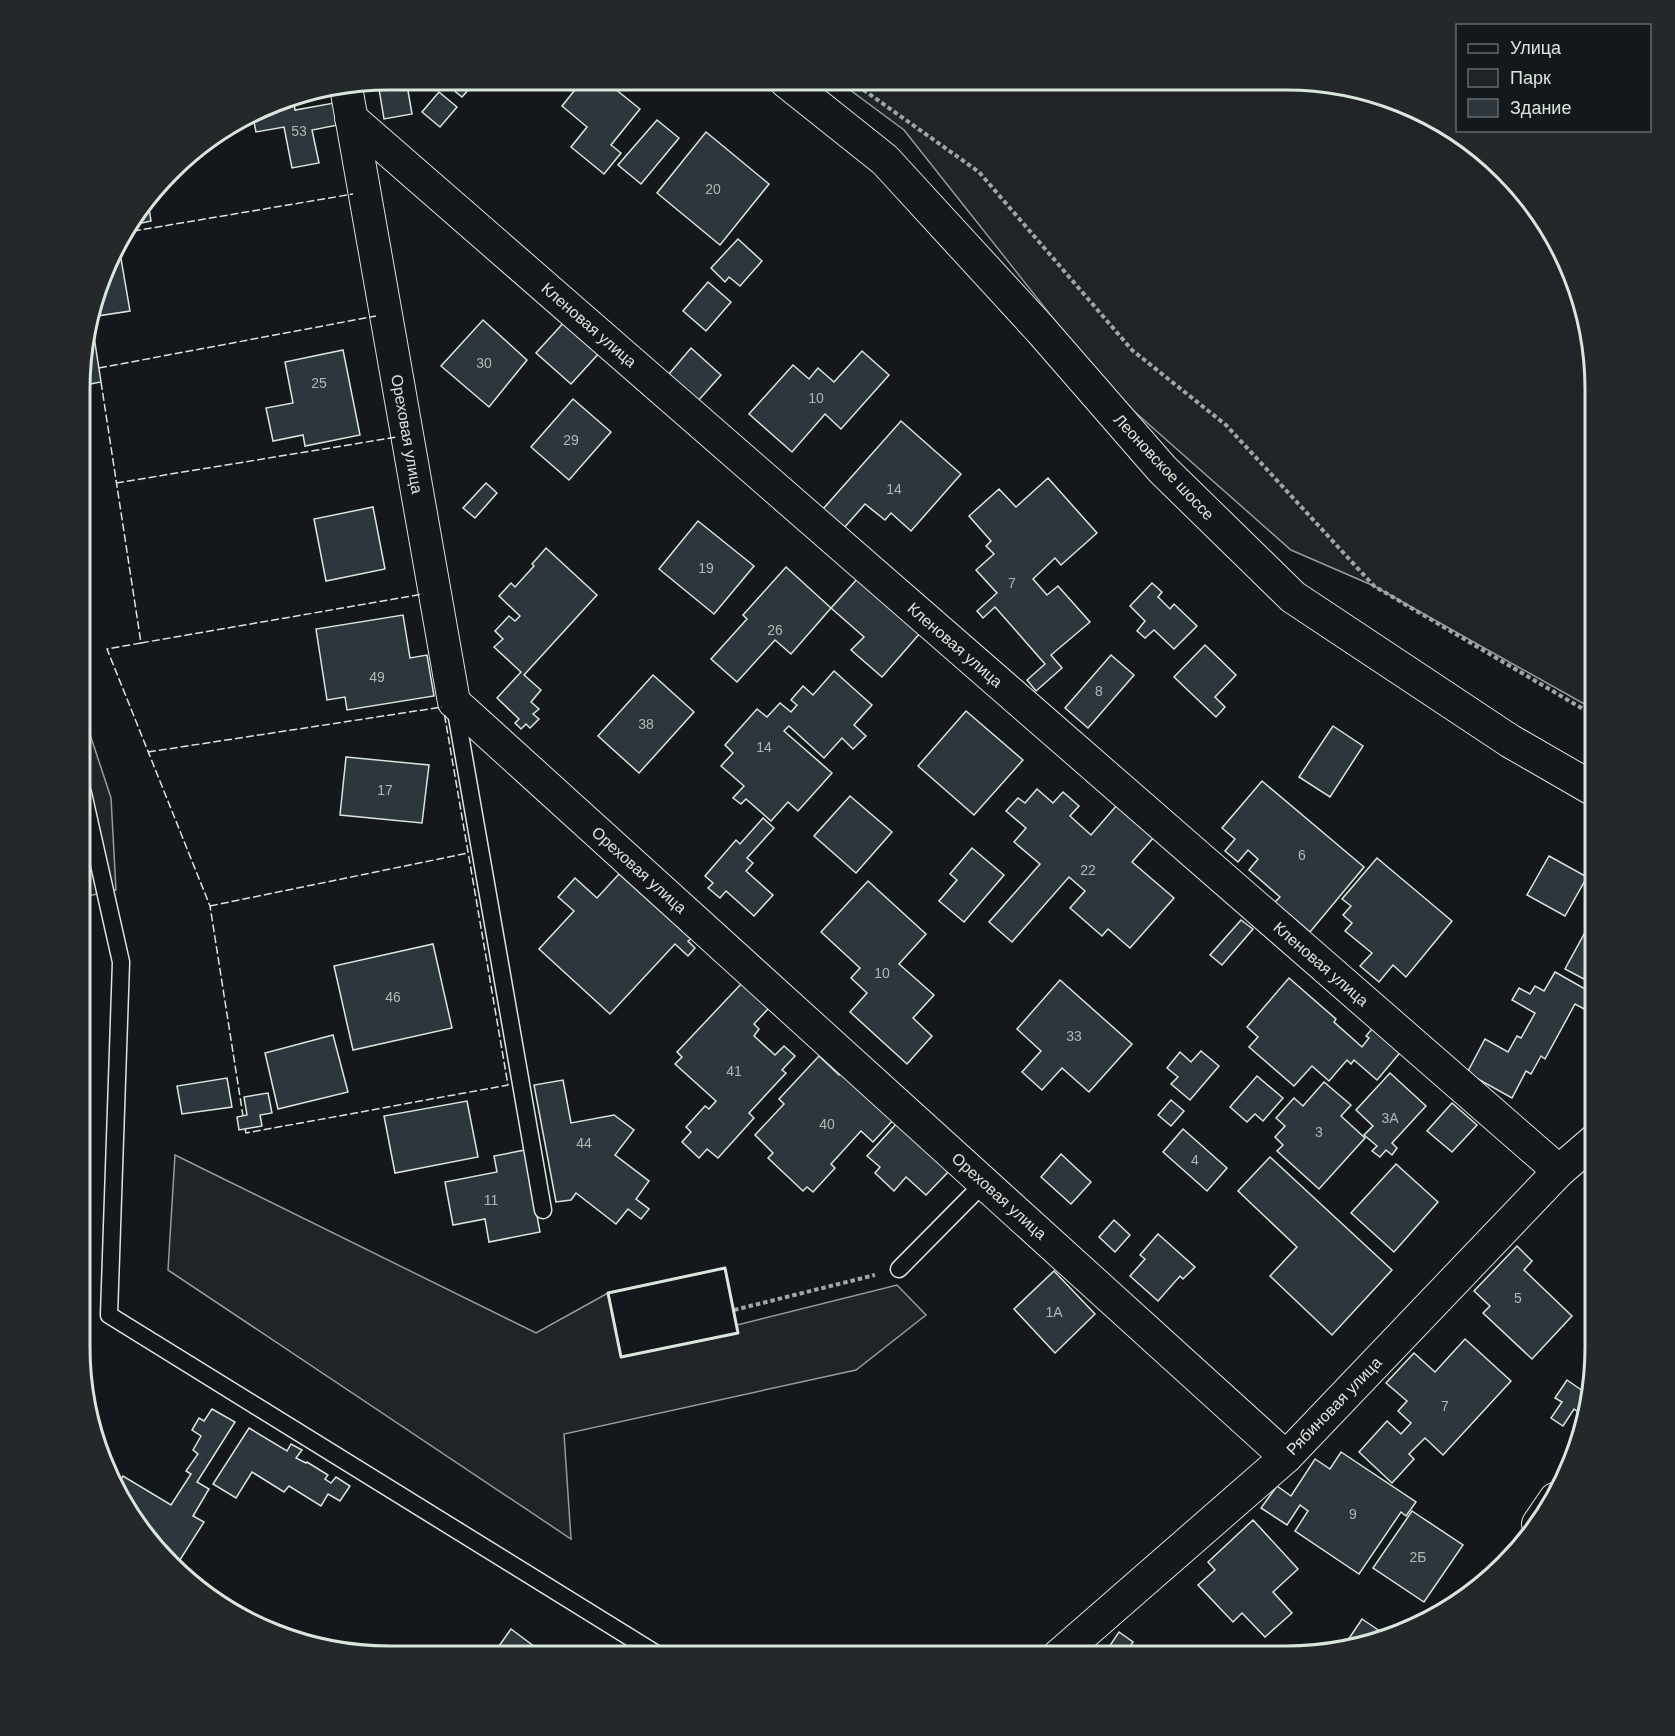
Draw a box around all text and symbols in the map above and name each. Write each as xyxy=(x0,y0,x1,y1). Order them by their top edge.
legend xyxy=(1456,24,1651,132)
text: Улица xyxy=(1510,38,1562,58)
text: Парк xyxy=(1510,68,1551,88)
text: Здание xyxy=(1510,98,1571,118)
house number: 53 xyxy=(291,123,307,139)
house number: 20 xyxy=(705,181,721,197)
street label: Кленовая улица xyxy=(538,279,640,371)
house number: 30 xyxy=(476,355,492,371)
street label: Ореховая улица xyxy=(388,373,426,495)
house number: 25 xyxy=(311,375,327,391)
house number: 10 xyxy=(808,390,824,406)
street label: Леоновское шоссе xyxy=(1111,411,1217,523)
house number: 29 xyxy=(563,432,579,448)
house number: 14 xyxy=(886,481,902,497)
house number: 19 xyxy=(698,560,714,576)
house number: 7 xyxy=(1008,575,1016,591)
street label: Кленовая улица xyxy=(904,599,1006,691)
house number: 26 xyxy=(767,622,783,638)
house number: 49 xyxy=(369,669,385,685)
house number: 8 xyxy=(1095,683,1103,699)
house number: 38 xyxy=(638,716,654,732)
house number: 14 xyxy=(756,739,772,755)
house number: 17 xyxy=(377,782,393,798)
street label: Ореховая улица xyxy=(588,823,690,917)
house number: 6 xyxy=(1298,847,1306,863)
house number: 22 xyxy=(1080,862,1096,878)
street label: Кленовая улица xyxy=(1270,918,1372,1010)
house number: 10 xyxy=(874,965,890,981)
house number: 46 xyxy=(385,989,401,1005)
house number: 33 xyxy=(1066,1028,1082,1044)
house number: 41 xyxy=(726,1063,742,1079)
house number: 3А xyxy=(1381,1110,1399,1126)
house number: 40 xyxy=(819,1116,835,1132)
house number: 3 xyxy=(1315,1124,1323,1140)
house number: 44 xyxy=(576,1135,592,1151)
street label: Ореховая улица xyxy=(948,1149,1050,1243)
house number: 4 xyxy=(1191,1152,1199,1168)
house number: 11 xyxy=(484,1192,498,1208)
house number: 5 xyxy=(1514,1290,1522,1306)
house number: 1А xyxy=(1045,1304,1063,1320)
street label: Рябиновая улица xyxy=(1283,1354,1385,1458)
house number: 7 xyxy=(1441,1398,1449,1414)
house number: 9 xyxy=(1349,1506,1357,1522)
house number: 2Б xyxy=(1410,1549,1426,1565)

